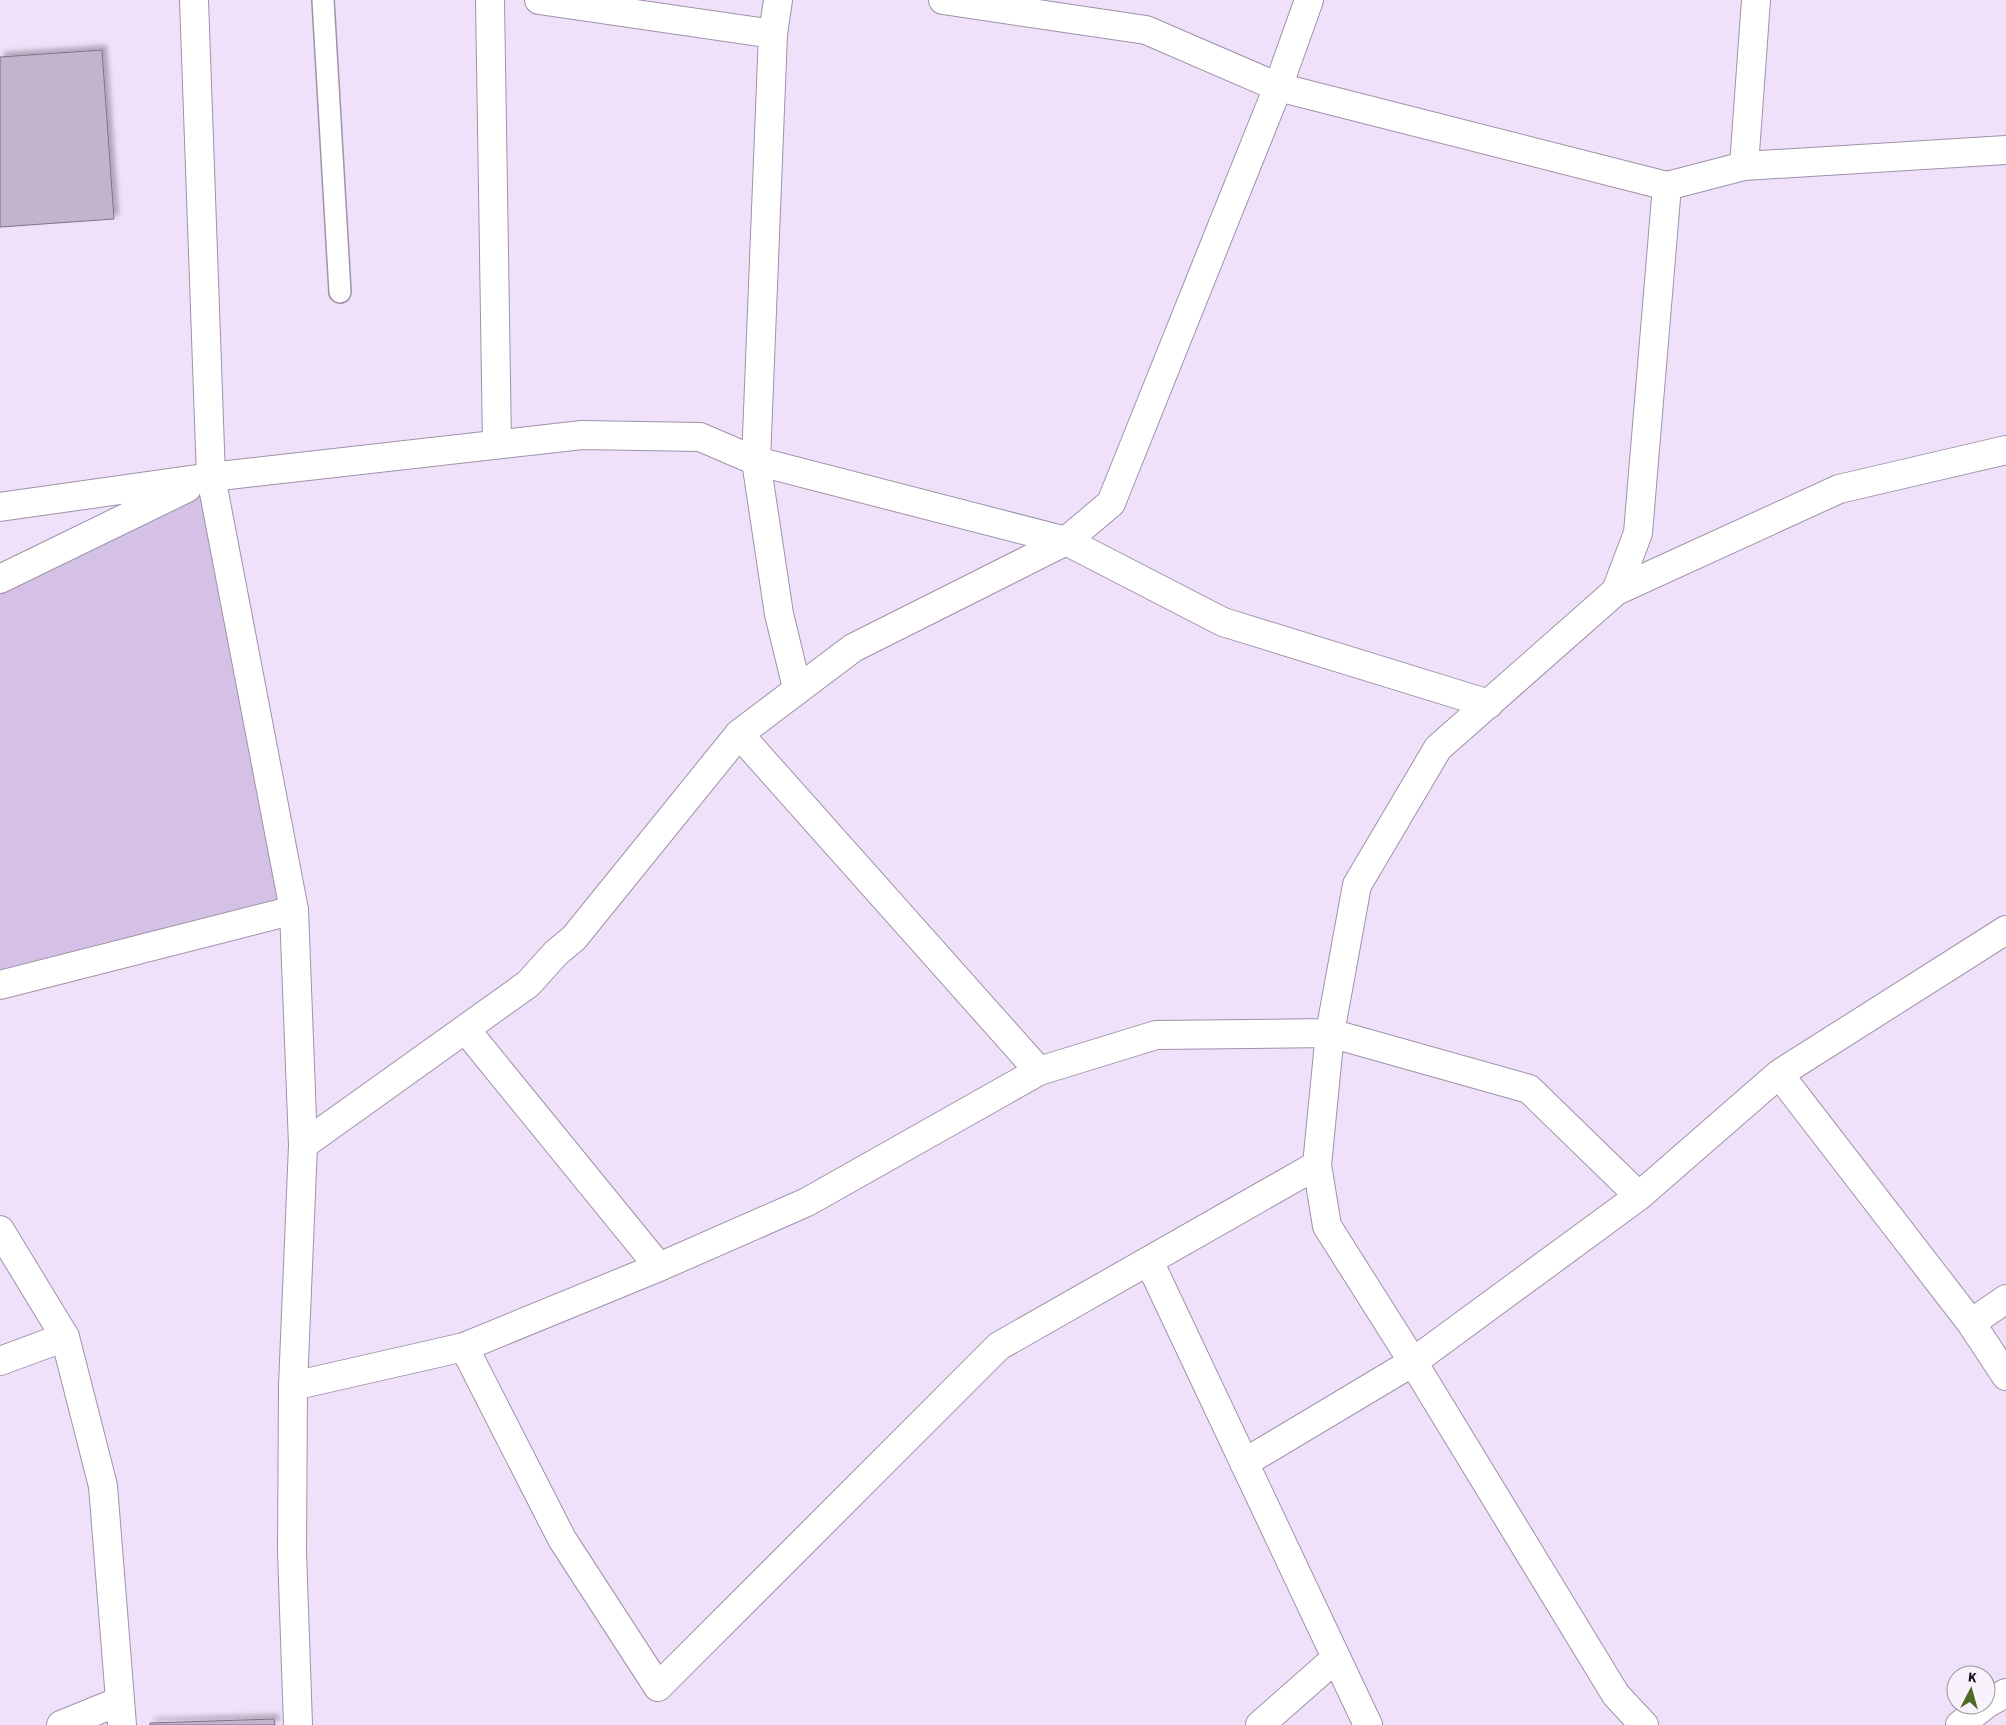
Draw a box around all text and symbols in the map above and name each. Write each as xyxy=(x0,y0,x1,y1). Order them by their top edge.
north arrow xyxy=(1946,1665,1996,1715)
text: K xyxy=(1967,1668,1978,1689)

